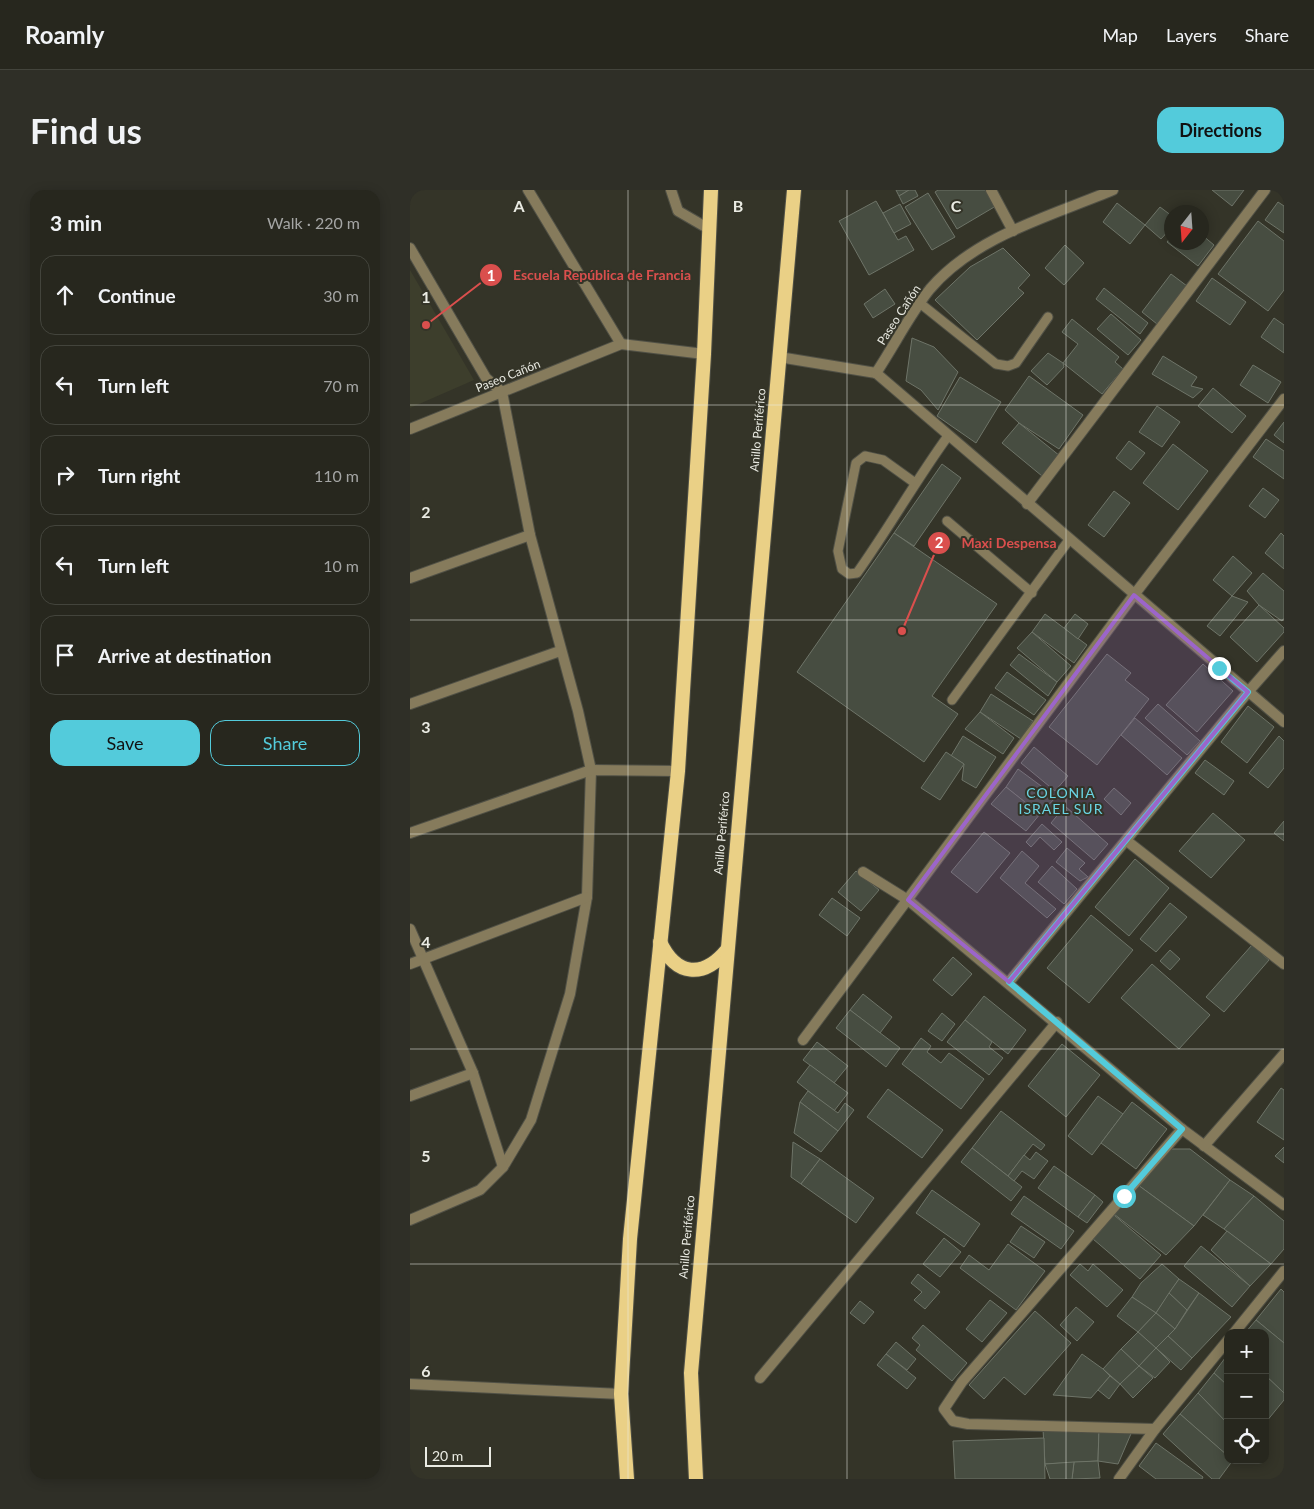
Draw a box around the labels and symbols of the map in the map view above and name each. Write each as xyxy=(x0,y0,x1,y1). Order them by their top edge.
text: A xyxy=(512,196,525,215)
text: B xyxy=(733,196,743,215)
text: C xyxy=(951,196,962,215)
north arrow xyxy=(1164,205,1209,250)
callout: Escuela República de Francia xyxy=(478,261,701,290)
text: 1 xyxy=(487,266,495,284)
text: Escuela República de Francia xyxy=(513,266,691,283)
street label: Paseo Cañón xyxy=(874,282,924,348)
text: 1 xyxy=(421,287,431,306)
street label: Paseo Cañón xyxy=(473,356,542,395)
street label: Anillo Periférico xyxy=(746,387,769,472)
text: 2 xyxy=(421,502,431,521)
callout: Maxi Despensa xyxy=(927,529,1067,558)
text: 2 xyxy=(935,533,944,551)
text: Maxi Despensa xyxy=(961,534,1057,551)
route end xyxy=(1208,657,1231,680)
text: 3 xyxy=(421,717,431,736)
district label: COLONIA ISRAEL SUR xyxy=(1019,784,1103,817)
street label: Anillo Periférico xyxy=(710,790,733,875)
text: 4 xyxy=(421,932,431,951)
text: 5 xyxy=(421,1146,431,1165)
route start xyxy=(1113,1185,1136,1208)
street label: Anillo Periférico xyxy=(675,1194,698,1279)
text: 6 xyxy=(421,1361,431,1380)
scale bar xyxy=(425,1444,491,1467)

